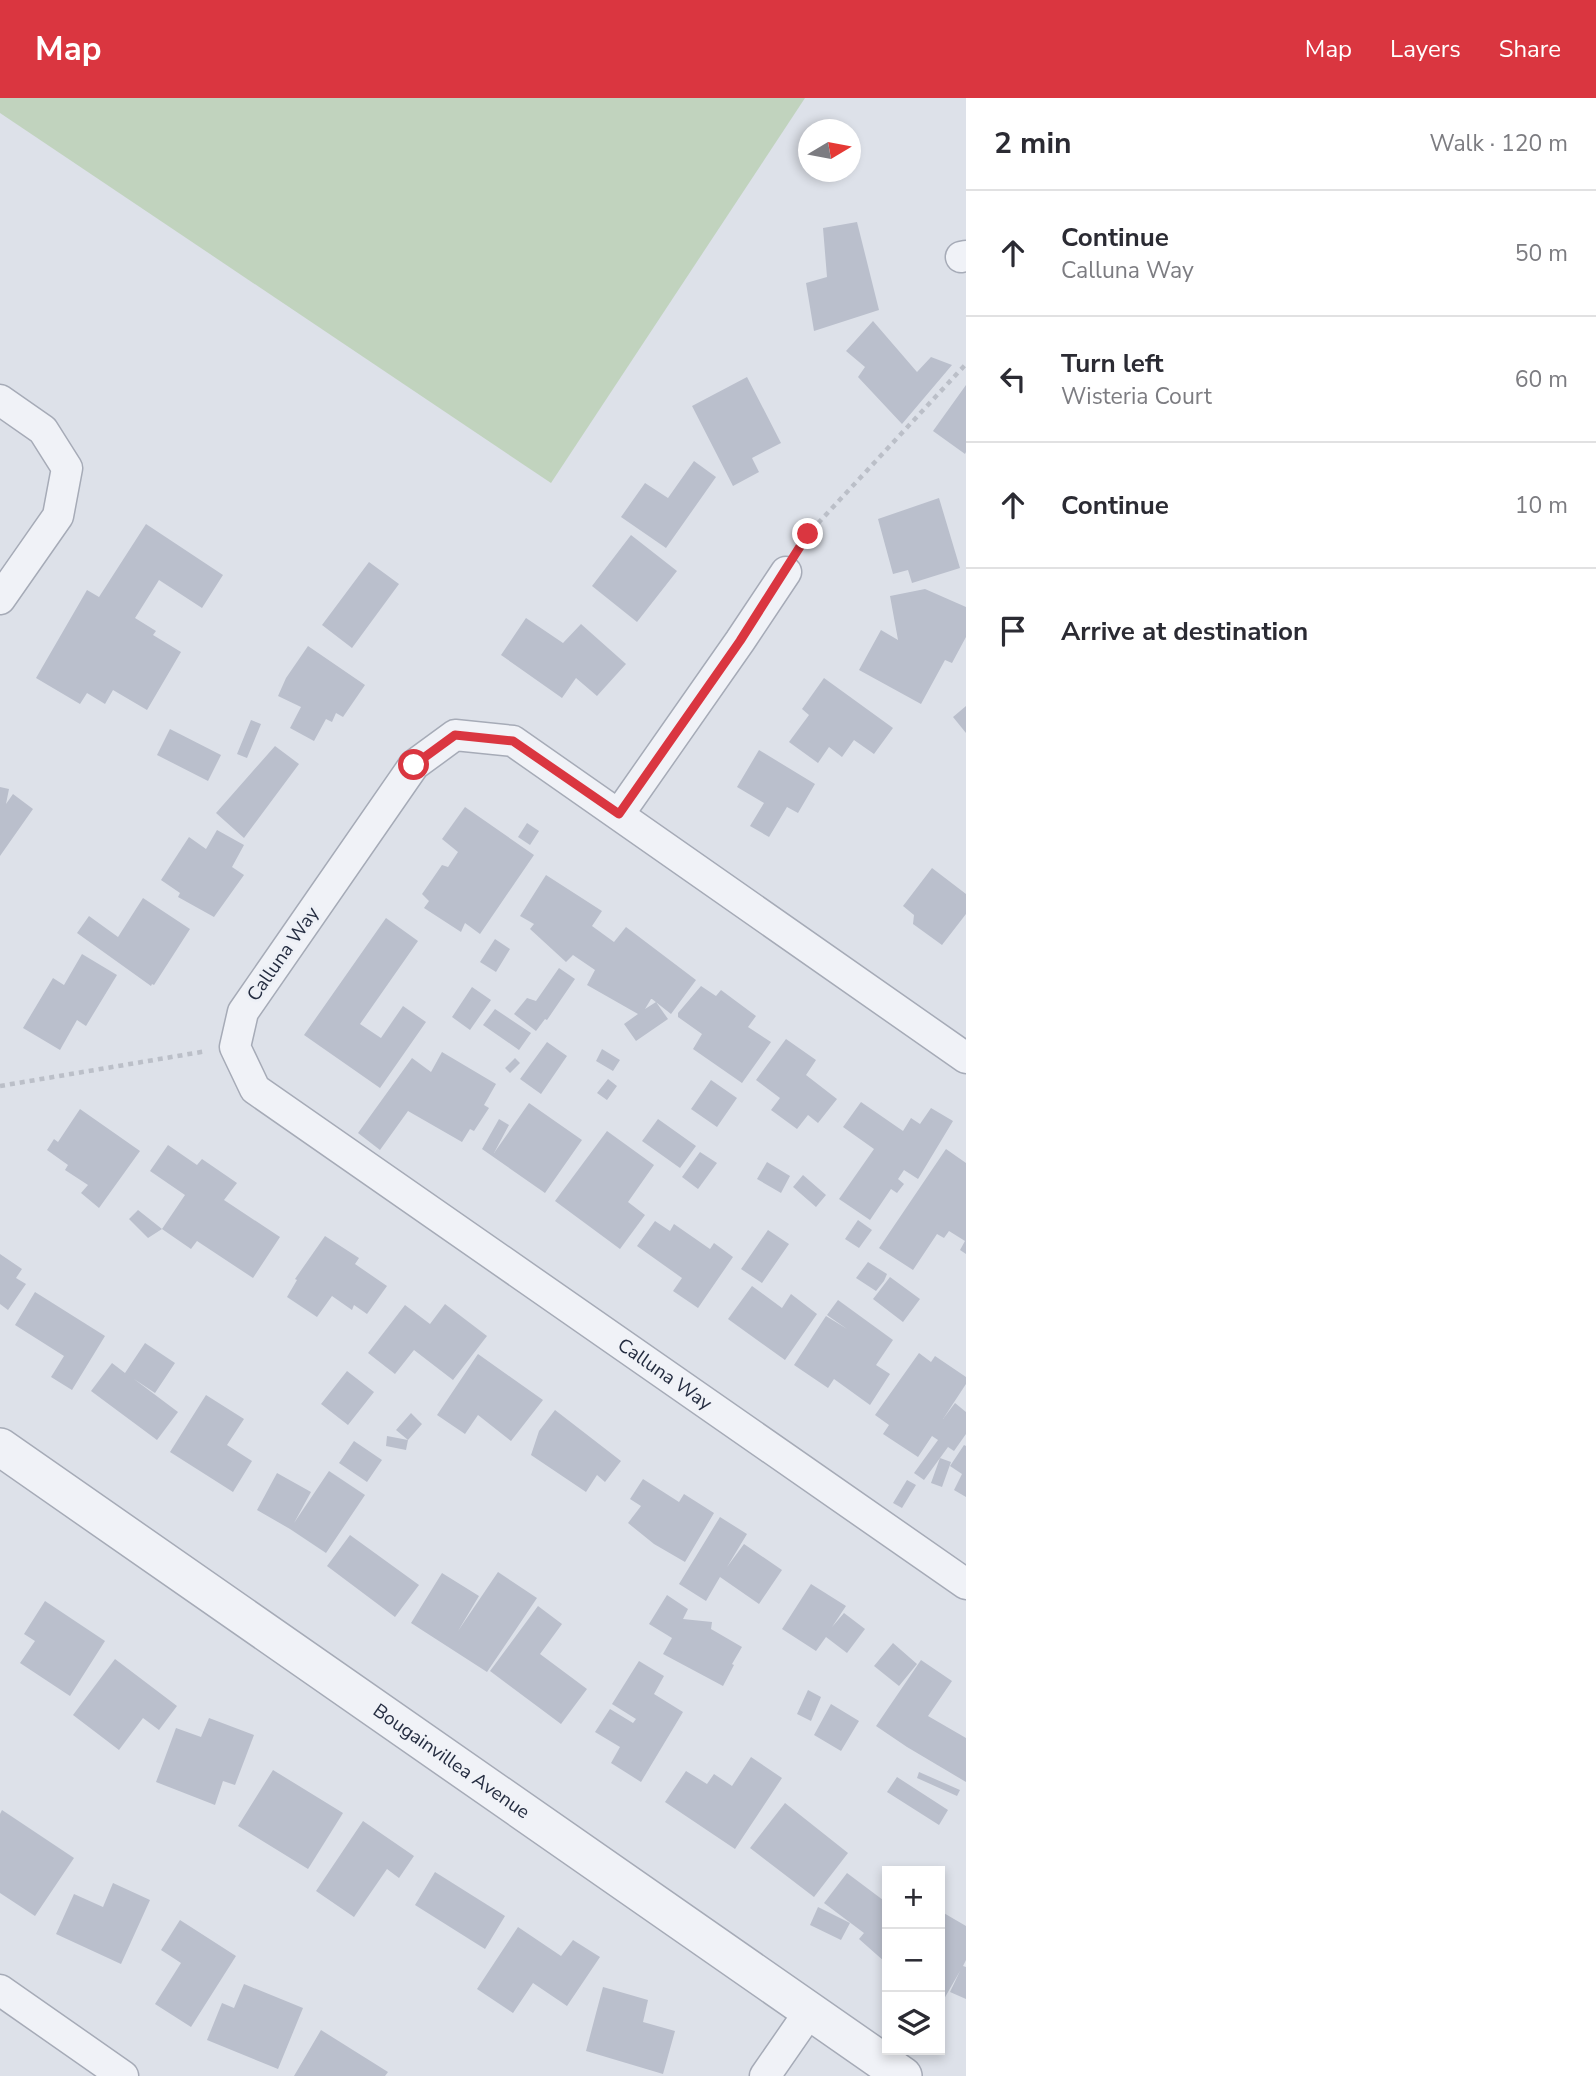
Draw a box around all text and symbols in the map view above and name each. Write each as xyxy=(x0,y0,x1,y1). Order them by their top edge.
text: Map xyxy=(35,27,102,72)
text: Map xyxy=(1305,33,1352,65)
text: Layers xyxy=(1390,33,1461,65)
text: Share xyxy=(1499,33,1561,65)
north arrow xyxy=(798,119,861,182)
text: 2 min xyxy=(994,123,1072,164)
text: Walk · 120 m xyxy=(1429,128,1568,159)
text: Continue xyxy=(1061,220,1169,255)
icon: ahead xyxy=(994,234,1032,272)
text: 50 m xyxy=(1515,238,1568,269)
text: Calluna Way xyxy=(1061,255,1194,286)
text: Turn left xyxy=(1061,346,1164,381)
icon: left xyxy=(994,360,1032,398)
text: 60 m xyxy=(1515,364,1568,395)
text: Wisteria Court xyxy=(1061,381,1212,412)
icon: ahead xyxy=(994,486,1032,524)
text: Continue xyxy=(1061,488,1169,523)
text: 10 m xyxy=(1515,490,1568,521)
route end xyxy=(792,518,823,549)
icon: arrive xyxy=(994,612,1032,650)
text: Arrive at destination xyxy=(1061,614,1308,649)
route start xyxy=(398,749,429,780)
street label: Calluna Way xyxy=(241,901,325,1006)
street label: Calluna Way xyxy=(612,1332,717,1416)
street label: Bougainvillea Avenue xyxy=(368,1698,535,1825)
map controls xyxy=(882,1866,945,2055)
button: + xyxy=(882,1866,945,1929)
button: − xyxy=(882,1929,945,1992)
button: layers xyxy=(882,1992,945,2055)

